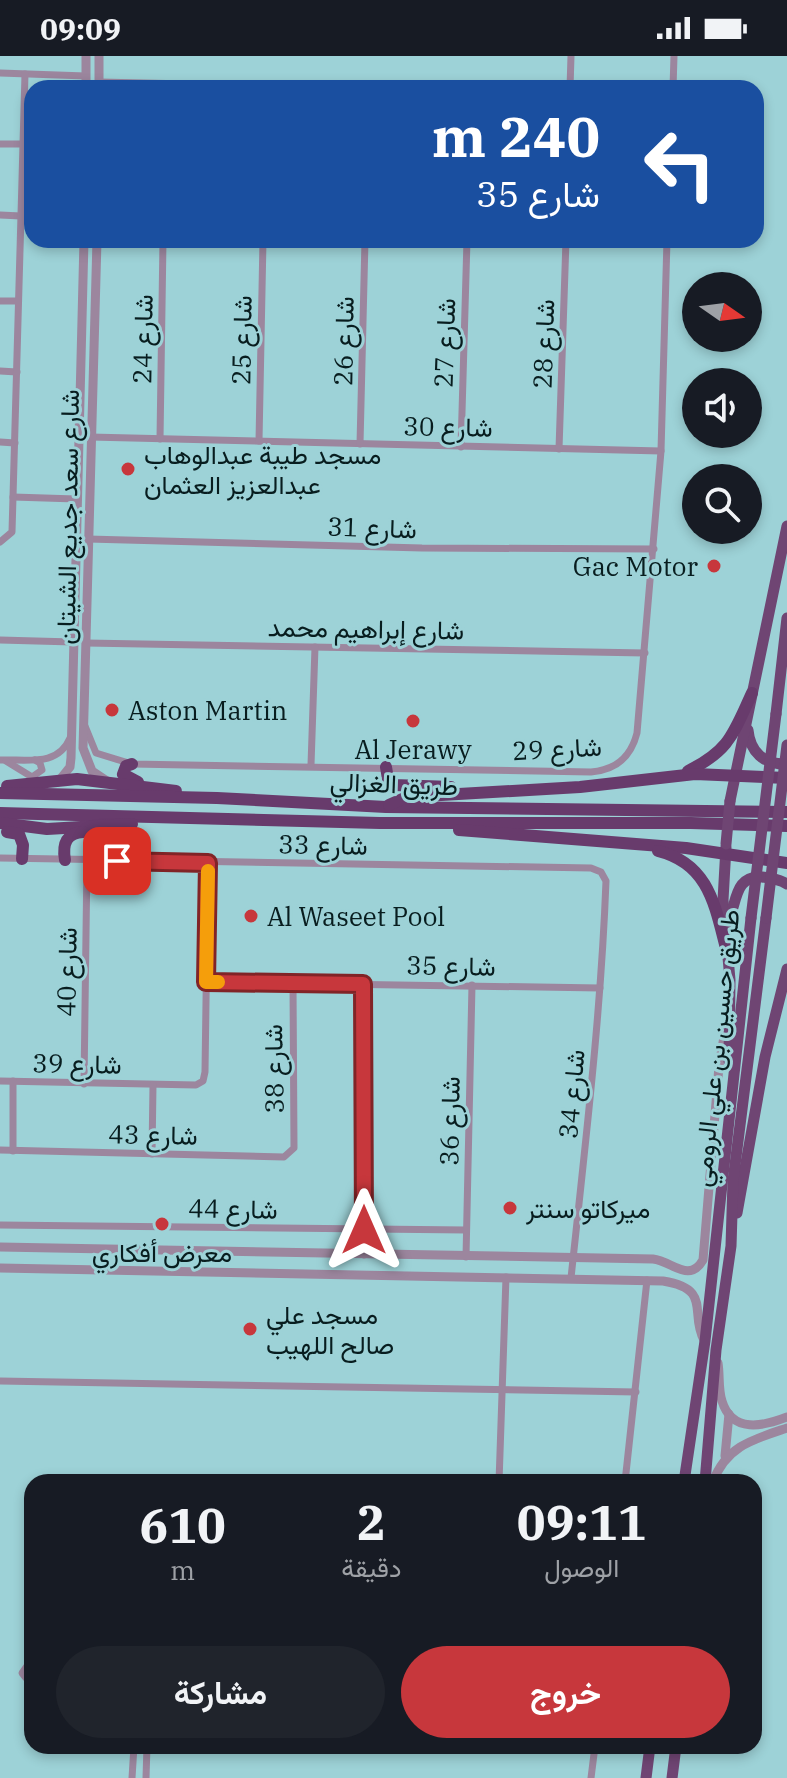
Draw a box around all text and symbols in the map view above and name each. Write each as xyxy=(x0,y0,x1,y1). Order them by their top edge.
text: 09:09 xyxy=(40,9,121,48)
text: 240 m xyxy=(432,100,600,172)
icon: left xyxy=(628,112,732,216)
text: شارع 35 xyxy=(476,170,600,217)
north arrow xyxy=(682,272,762,352)
map controls xyxy=(682,272,762,544)
street label: شارع 24 xyxy=(124,294,162,384)
street label: شارع 25 xyxy=(223,295,261,385)
street label: شارع 26 xyxy=(325,296,363,386)
street label: شارع 27 xyxy=(425,298,465,388)
street label: شارع 28 xyxy=(524,299,564,389)
button: sound xyxy=(682,368,762,448)
street label: شارع سعد جديع الشيتان xyxy=(48,389,88,645)
street label: شارع 30 xyxy=(403,408,493,446)
place label: مسجد طيبة عبدالوهاب عبدالعزيز العثمان xyxy=(144,437,381,501)
marker: مسجد طيبة عبدالوهاب عبدالعزيز العثمان xyxy=(119,460,137,478)
button: search xyxy=(682,464,762,544)
street label: شارع 31 xyxy=(327,508,417,548)
place label: Gac Motor xyxy=(573,549,698,583)
marker: Gac Motor xyxy=(705,557,723,575)
street label: شارع إبراهيم محمد xyxy=(267,609,465,649)
place label: Aston Martin xyxy=(128,693,287,727)
marker: Aston Martin xyxy=(103,701,121,719)
marker: Al Jerawy xyxy=(404,712,422,730)
street label: شارع 29 xyxy=(511,729,603,769)
place label: Al Jerawy xyxy=(354,732,472,766)
street label: طريق الغزالي xyxy=(329,764,459,807)
street label: شارع 33 xyxy=(278,826,368,864)
pin xyxy=(83,827,151,895)
icon: arrive xyxy=(95,839,139,883)
place label: Al Waseet Pool xyxy=(267,899,445,933)
marker: Al Waseet Pool xyxy=(242,907,260,925)
street label: طريق حسين بن علي الرومي xyxy=(684,908,751,1189)
street label: شارع 40 xyxy=(48,927,86,1017)
street label: شارع 35 xyxy=(406,947,496,985)
street label: شارع 38 xyxy=(255,1024,293,1114)
street label: شارع 39 xyxy=(32,1045,122,1083)
street label: شارع 34 xyxy=(550,1048,594,1140)
street label: شارع 36 xyxy=(431,1076,469,1166)
street label: شارع 43 xyxy=(108,1116,198,1154)
position arrow xyxy=(322,1188,406,1272)
street label: شارع 44 xyxy=(188,1190,278,1228)
place label: ميركاتو سنتر xyxy=(525,1191,650,1225)
marker: ميركاتو سنتر xyxy=(501,1199,519,1217)
marker: معرض أفكاري xyxy=(153,1215,171,1233)
place label: معرض أفكاري xyxy=(92,1235,232,1274)
place label: مسجد علي صالح اللهيب xyxy=(266,1297,394,1363)
marker: مسجد علي صالح اللهيب xyxy=(241,1320,259,1338)
text: 2 xyxy=(357,1491,386,1553)
text: 09:11 xyxy=(517,1491,647,1553)
text: 610 xyxy=(139,1494,226,1556)
text: دقيقة xyxy=(341,1550,401,1584)
text: الوصول xyxy=(544,1550,619,1584)
text: m xyxy=(170,1553,195,1587)
button: مشاركة xyxy=(56,1646,385,1738)
button: خروج xyxy=(401,1646,730,1738)

